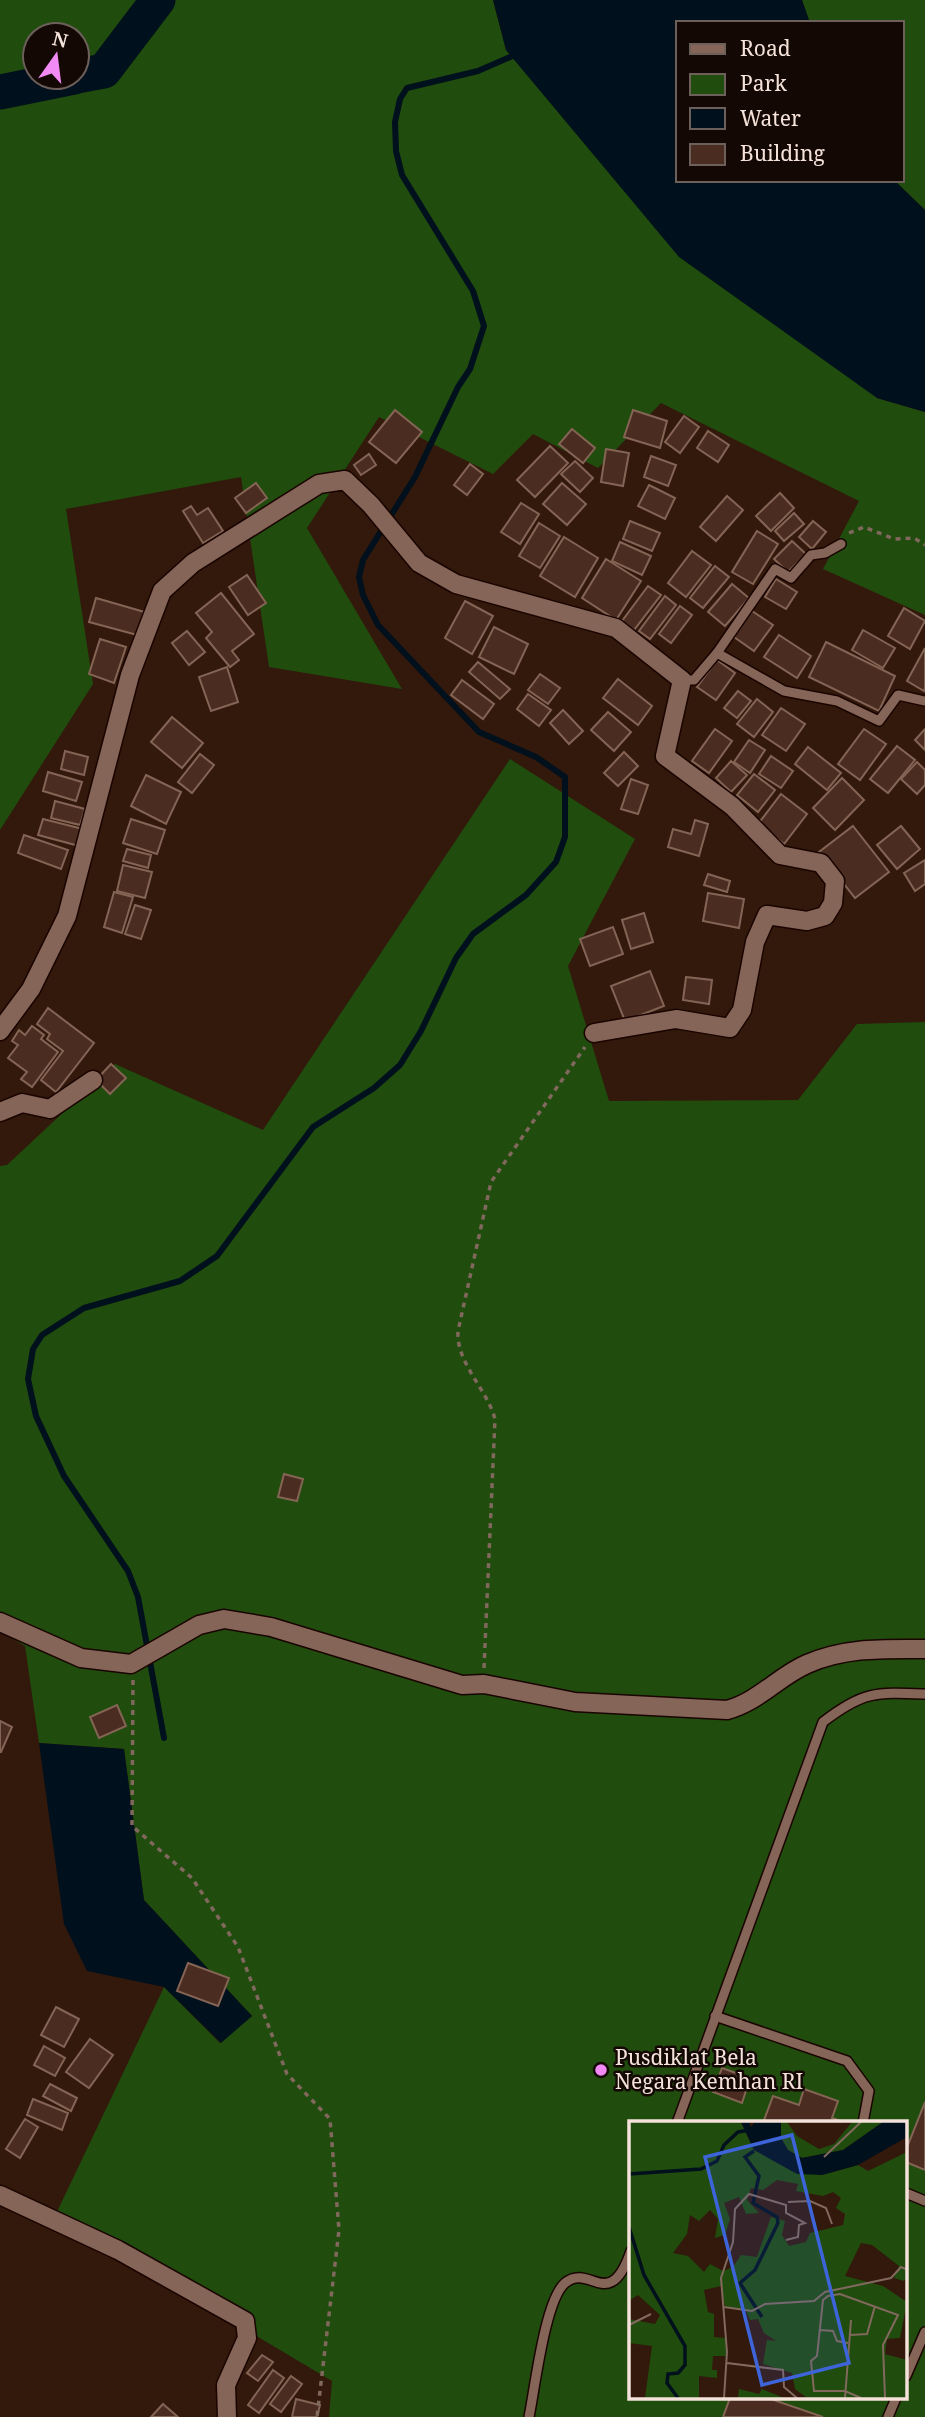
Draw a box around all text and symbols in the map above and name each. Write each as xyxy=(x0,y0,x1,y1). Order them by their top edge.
north arrow xyxy=(21,21,91,91)
legend xyxy=(676,21,904,182)
text: N xyxy=(50,25,71,54)
text: Road xyxy=(740,34,791,62)
text: Park xyxy=(740,69,787,97)
text: Water xyxy=(740,104,801,132)
text: Building xyxy=(740,139,825,167)
place label: Pusdiklat Bela Negara Kemhan RI xyxy=(615,2043,803,2095)
marker: Pusdiklat Bela Negara Kemhan RI xyxy=(593,2062,609,2078)
inset map xyxy=(629,2121,908,2400)

